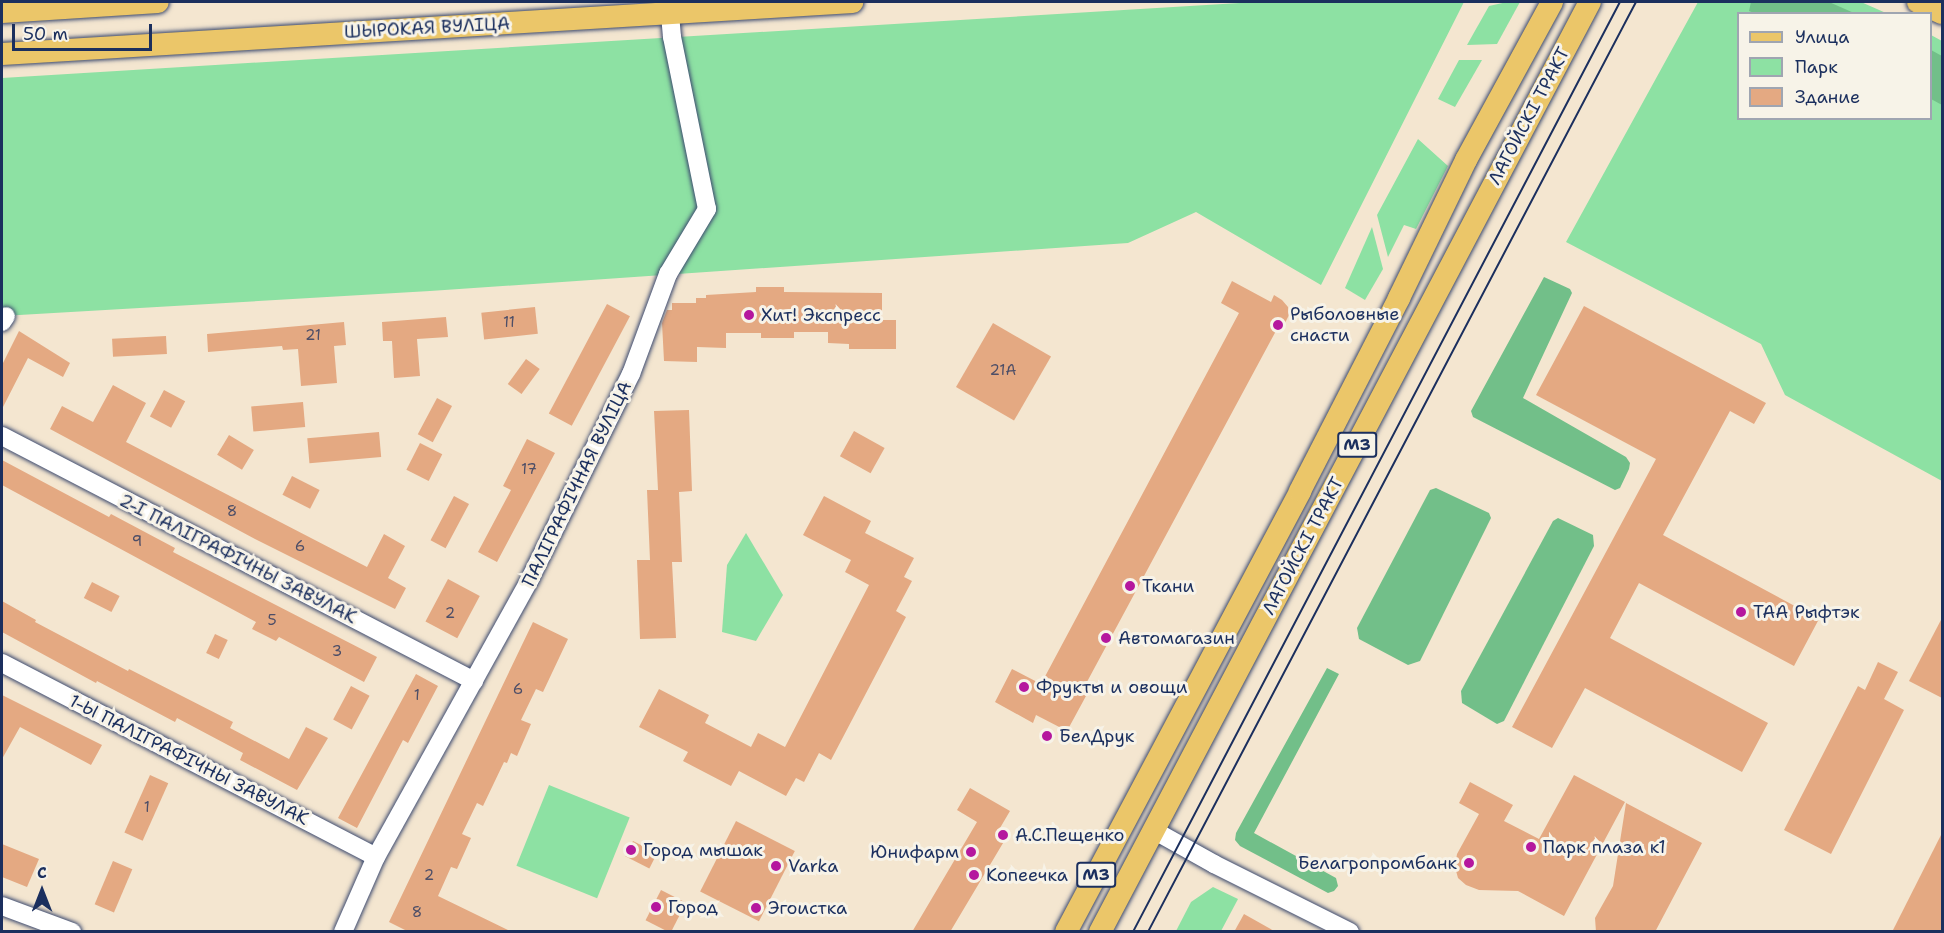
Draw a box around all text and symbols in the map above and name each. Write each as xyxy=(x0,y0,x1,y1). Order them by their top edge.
scale bar xyxy=(15,12,154,50)
legend xyxy=(1737,12,1932,120)
street label: ШЫРОКАЯ ВУЛІЦА xyxy=(344,13,510,43)
text: 50 m xyxy=(23,22,68,46)
text: Улица xyxy=(1795,25,1849,49)
street label: ЛАГОЙСКІ ТРАКТ xyxy=(1484,44,1574,188)
text: Парк xyxy=(1795,55,1838,79)
text: Здание xyxy=(1795,85,1860,109)
place label: Хит! Экспресс xyxy=(761,304,881,326)
place label: Рыболовные снасти xyxy=(1290,304,1399,346)
marker: Хит! Экспресс xyxy=(742,308,756,322)
house number: 11 xyxy=(503,314,515,332)
marker: Рыболовные снасти xyxy=(1271,318,1285,332)
house number: 21 xyxy=(305,327,321,345)
house number: 21А xyxy=(990,362,1016,380)
street label: ПАЛІГРАФІЧНАЯ ВУЛІЦА xyxy=(518,378,636,590)
road number: М3 xyxy=(1336,432,1378,458)
house number: 17 xyxy=(521,461,537,479)
street label: ЛАГОЙСКІ ТРАКТ xyxy=(1258,474,1348,618)
street label: 2-І ПАЛІГРАФІЧНЫ ЗАВУЛАК xyxy=(116,490,360,628)
house number: 8 xyxy=(227,503,237,521)
house number: 9 xyxy=(132,533,142,551)
house number: 6 xyxy=(295,538,305,556)
place label: Ткани xyxy=(1142,575,1194,597)
marker: Ткани xyxy=(1123,579,1137,593)
place label: ТАА Рыфтэк xyxy=(1753,601,1860,623)
house number: 2 xyxy=(445,605,455,623)
marker: ТАА Рыфтэк xyxy=(1734,605,1748,619)
house number: 5 xyxy=(267,612,277,630)
place label: Автомагазин xyxy=(1118,627,1235,649)
marker: Автомагазин xyxy=(1099,631,1113,645)
house number: 3 xyxy=(332,643,342,661)
place label: Фрукты и овощи xyxy=(1036,676,1187,698)
marker: Фрукты и овощи xyxy=(1017,680,1031,694)
house number: 6 xyxy=(513,681,523,699)
house number: 1 xyxy=(414,687,420,705)
street label: 1-Ы ПАЛІГРАФІЧНЫ ЗАВУЛАК xyxy=(66,690,312,830)
place label: БелДрук xyxy=(1059,725,1134,747)
marker: БелДрук xyxy=(1040,729,1054,743)
house number: 1 xyxy=(144,799,150,817)
place label: А.С.Пещенко xyxy=(1015,824,1124,846)
marker: А.С.Пещенко xyxy=(996,828,1010,842)
place label: Парк плаза к1 xyxy=(1543,836,1666,858)
place label: Город мышак xyxy=(643,839,763,861)
marker: Парк плаза к1 xyxy=(1524,840,1538,854)
place label: Юнифарм xyxy=(870,841,959,863)
marker: Город мышак xyxy=(624,843,638,857)
marker: Юнифарм xyxy=(964,845,978,859)
place label: Белагропромбанк xyxy=(1298,852,1457,874)
place label: Varka xyxy=(788,855,838,877)
marker: Белагропромбанк xyxy=(1462,856,1476,870)
marker: Varka xyxy=(769,859,783,873)
north arrow xyxy=(12,861,72,921)
text: С xyxy=(37,862,47,883)
road number: М3 xyxy=(1075,862,1117,888)
place label: Копеечка xyxy=(986,864,1068,886)
house number: 2 xyxy=(424,867,434,885)
marker: Копеечка xyxy=(967,868,981,882)
place label: Город xyxy=(668,896,718,918)
place label: Эгоистка xyxy=(768,897,847,919)
marker: Город xyxy=(649,900,663,914)
marker: Эгоистка xyxy=(749,901,763,915)
house number: 8 xyxy=(412,904,422,922)

